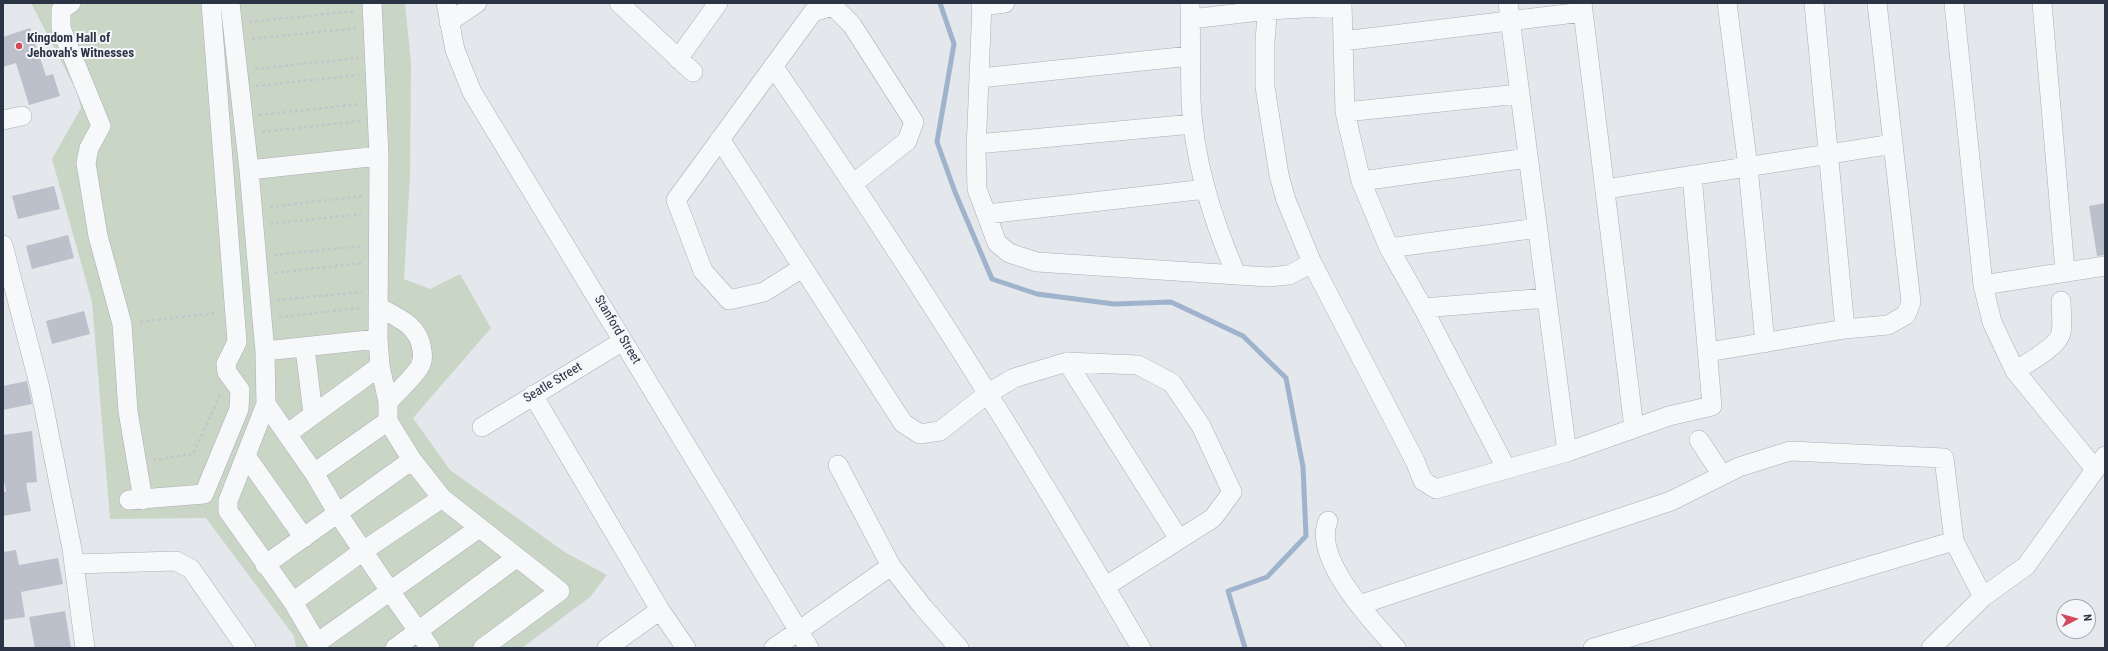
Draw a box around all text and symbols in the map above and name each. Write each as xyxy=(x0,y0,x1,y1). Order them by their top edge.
place label: Kingdom Hall of Jehovah's Witnesses xyxy=(27,31,134,62)
marker: Kingdom Hall of Jehovah's Witnesses xyxy=(14,41,24,51)
street label: Stanford Street xyxy=(590,293,644,367)
street label: Seatle Street xyxy=(521,359,585,407)
north arrow xyxy=(2056,599,2096,639)
text: N xyxy=(2081,614,2094,622)

